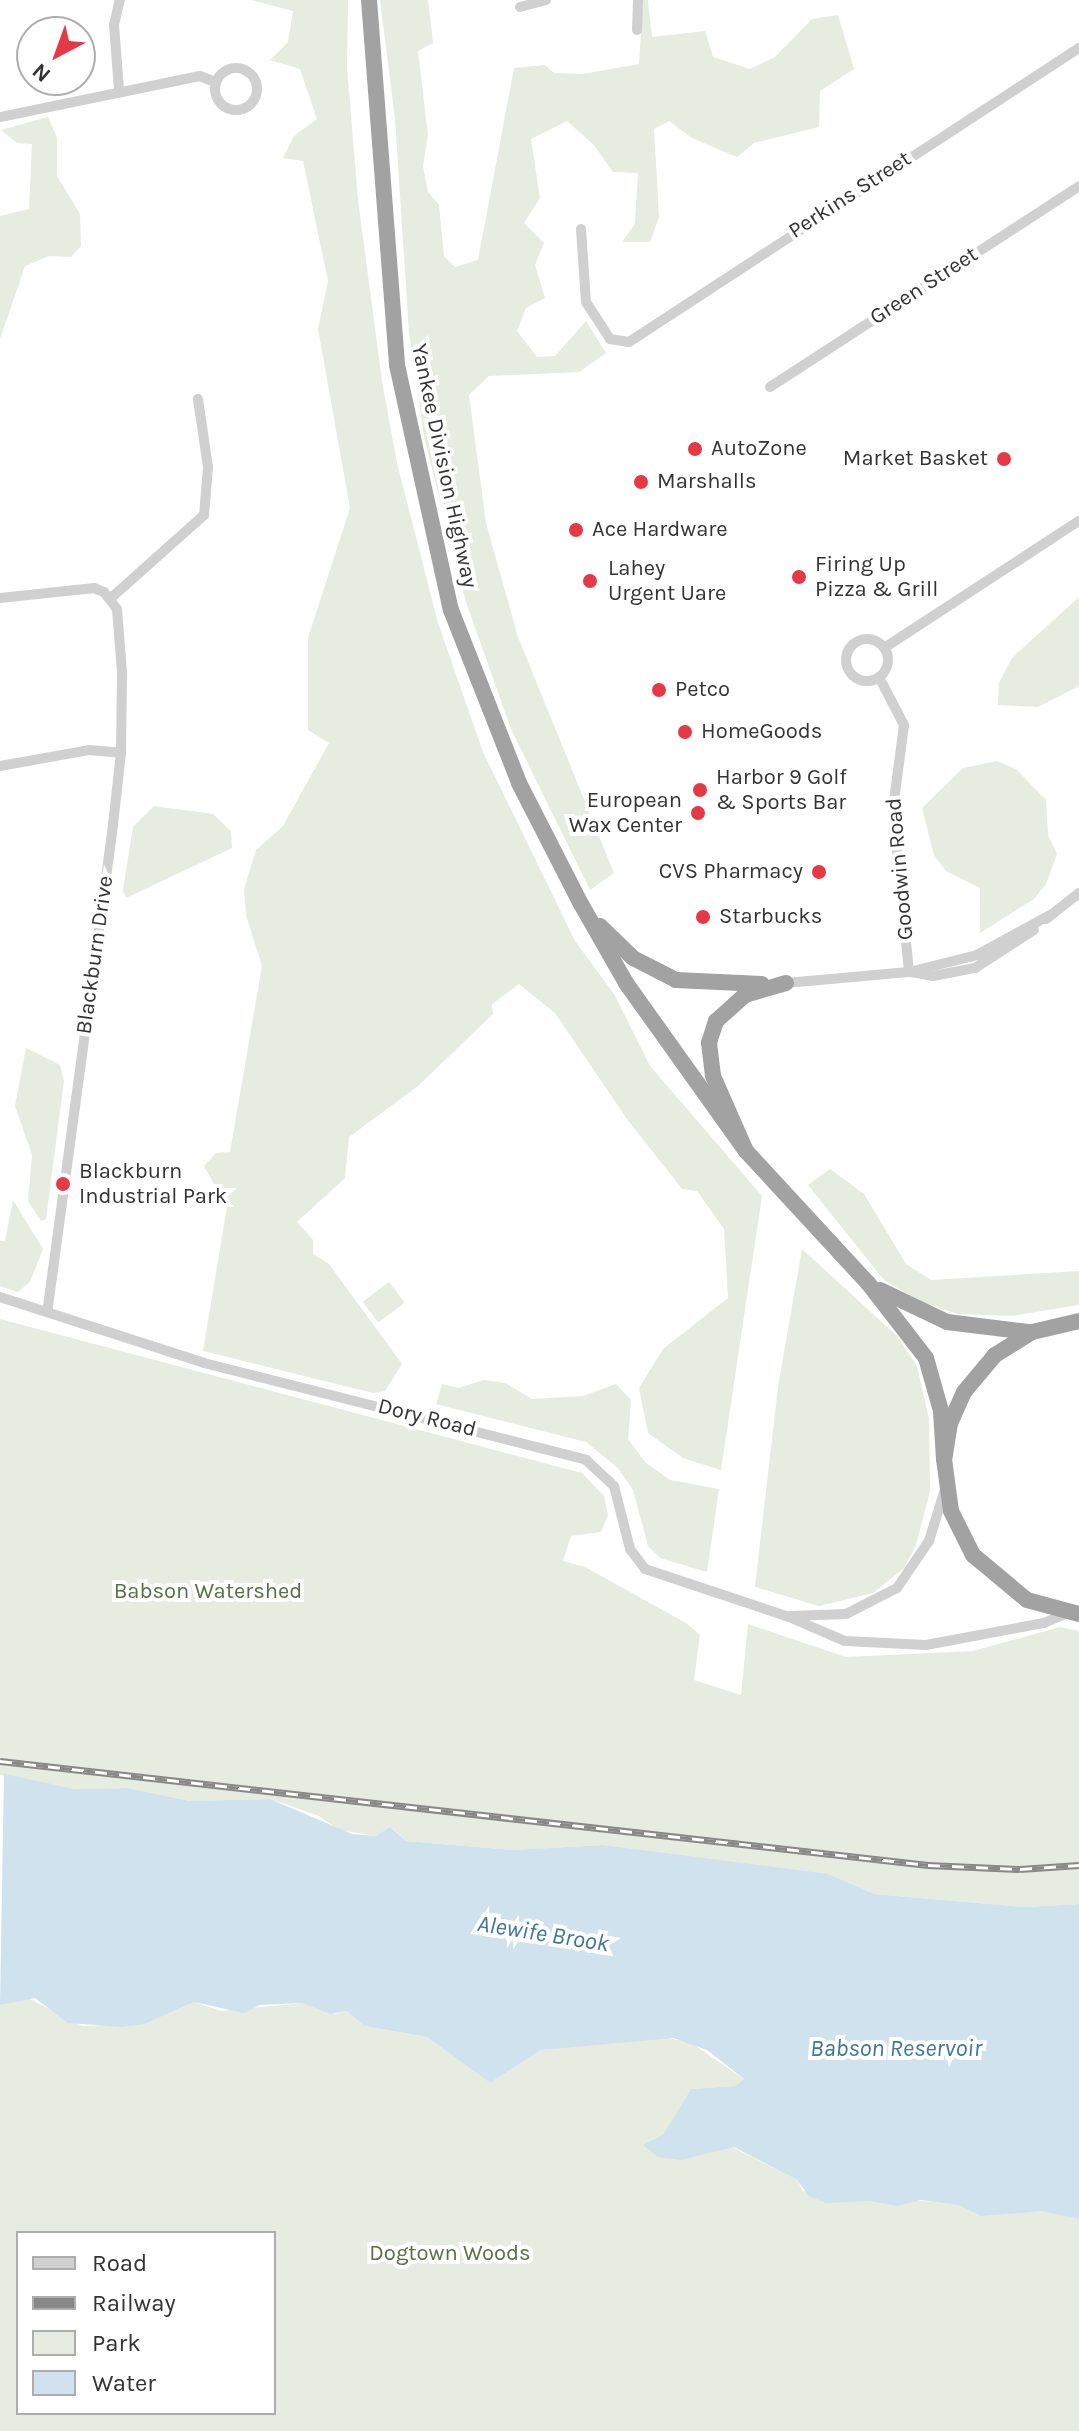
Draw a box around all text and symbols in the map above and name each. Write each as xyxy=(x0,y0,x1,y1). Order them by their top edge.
north arrow xyxy=(16,16,96,96)
text: N xyxy=(27,58,56,88)
street label: Perkins Street xyxy=(784,146,916,244)
street label: Green Street xyxy=(865,241,983,331)
street label: Yankee Division Highway xyxy=(405,342,483,590)
place label: AutoZone xyxy=(711,436,807,462)
marker: AutoZone xyxy=(686,440,704,458)
place label: Market Basket xyxy=(843,446,988,472)
marker: Market Basket xyxy=(995,450,1013,468)
place label: Marshalls xyxy=(657,469,757,495)
marker: Marshalls xyxy=(632,473,650,491)
place label: Ace Hardware xyxy=(592,517,728,543)
marker: Ace Hardware xyxy=(567,521,585,539)
place label: Firing Up Pizza & Grill xyxy=(815,551,938,602)
place label: Lahey Urgent Uare xyxy=(608,555,726,606)
marker: Firing Up Pizza & Grill xyxy=(790,568,808,586)
marker: Lahey Urgent Uare xyxy=(579,570,601,592)
place label: Petco xyxy=(675,677,730,703)
marker: Petco xyxy=(650,681,668,699)
place label: HomeGoods xyxy=(701,719,822,745)
marker: HomeGoods xyxy=(676,723,694,741)
place label: Harbor 9 Golf & Sports Bar xyxy=(716,764,847,816)
marker: Harbor 9 Golf & Sports Bar xyxy=(691,781,709,799)
place label: European Wax Center xyxy=(569,787,682,838)
street label: Goodwin Road xyxy=(881,797,919,941)
marker: European Wax Center xyxy=(689,804,707,822)
place label: CVS Pharmacy xyxy=(659,859,803,885)
marker: CVS Pharmacy xyxy=(810,863,828,881)
street label: Blackburn Drive xyxy=(71,874,119,1036)
place label: Starbucks xyxy=(719,904,822,930)
marker: Starbucks xyxy=(694,908,712,926)
place label: Blackburn Industrial Park xyxy=(79,1158,227,1210)
marker: Blackburn Industrial Park xyxy=(54,1175,72,1193)
street label: Dory Road xyxy=(375,1393,479,1443)
park label: Babson Watershed xyxy=(114,1579,302,1605)
water label: Alewife Brook xyxy=(475,1909,611,1959)
water label: Babson Reservoir xyxy=(810,2035,982,2063)
legend xyxy=(16,2231,276,2415)
park label: Dogtown Woods xyxy=(369,2241,531,2267)
text: Road xyxy=(92,2249,147,2277)
text: Railway xyxy=(92,2289,176,2317)
text: Park xyxy=(92,2329,141,2357)
text: Water xyxy=(92,2369,156,2397)

